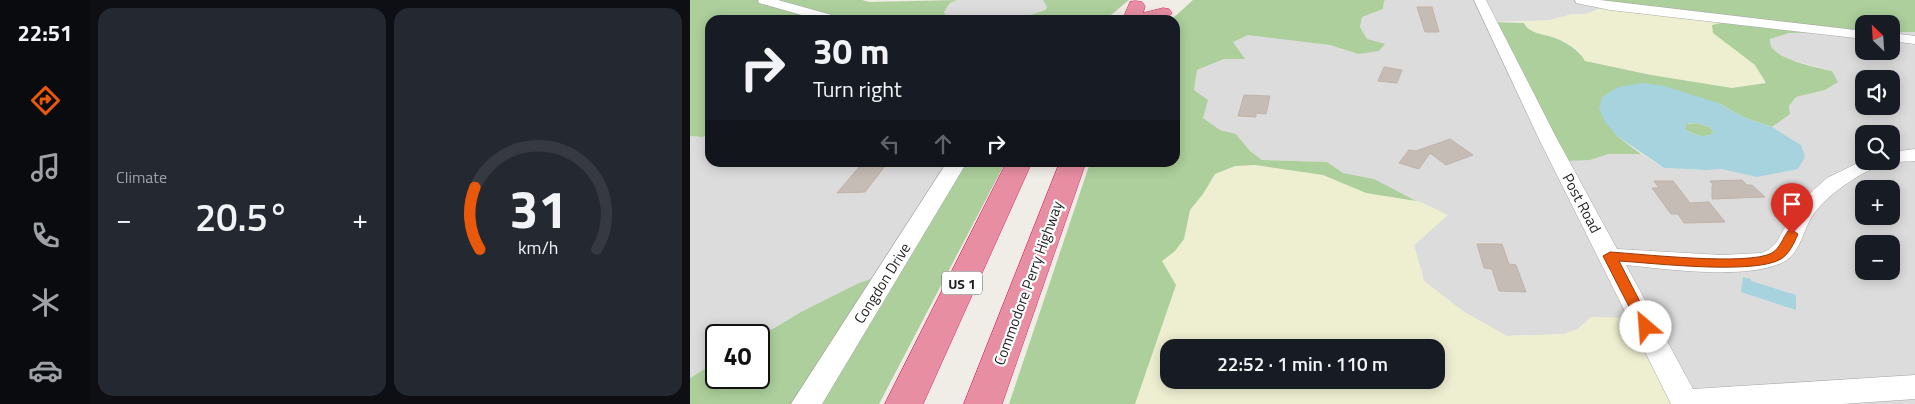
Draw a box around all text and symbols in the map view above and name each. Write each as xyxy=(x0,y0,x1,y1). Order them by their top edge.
north arrow xyxy=(1855,15,1900,60)
map controls xyxy=(1855,15,1900,280)
text: 22:51 xyxy=(18,16,72,50)
text: 30 m xyxy=(813,24,889,78)
icon: right xyxy=(730,35,795,100)
button: sound xyxy=(1855,70,1900,115)
text: Turn right xyxy=(813,72,902,106)
icon: directions xyxy=(28,83,63,118)
button: search xyxy=(1855,125,1900,170)
icon: left xyxy=(876,130,904,158)
icon: ahead xyxy=(929,130,957,158)
icon: right xyxy=(982,130,1010,158)
icon: music xyxy=(28,150,63,185)
text: Climate xyxy=(116,165,167,189)
text: 31 xyxy=(509,169,567,248)
street label: Post Road xyxy=(1557,169,1607,237)
button: + xyxy=(1855,180,1900,225)
pin xyxy=(1771,183,1813,234)
text: 20.5° xyxy=(195,188,289,246)
icon: arrive xyxy=(1778,190,1806,218)
text: − xyxy=(116,197,132,240)
text: + xyxy=(352,197,368,240)
street label: Commodore Perry Highway xyxy=(988,198,1068,368)
icon: phone xyxy=(28,218,63,253)
text: km/h xyxy=(518,234,558,261)
button: − xyxy=(1855,235,1900,280)
street label: Congdon Drive xyxy=(848,238,916,328)
road number: US 1 xyxy=(942,272,982,294)
icon: climate xyxy=(28,285,63,320)
position arrow xyxy=(1619,300,1671,352)
speed limit sign: 40 xyxy=(705,324,770,389)
text: 22:52 · 1 min · 110 m xyxy=(1217,349,1388,378)
icon: car xyxy=(28,353,63,388)

